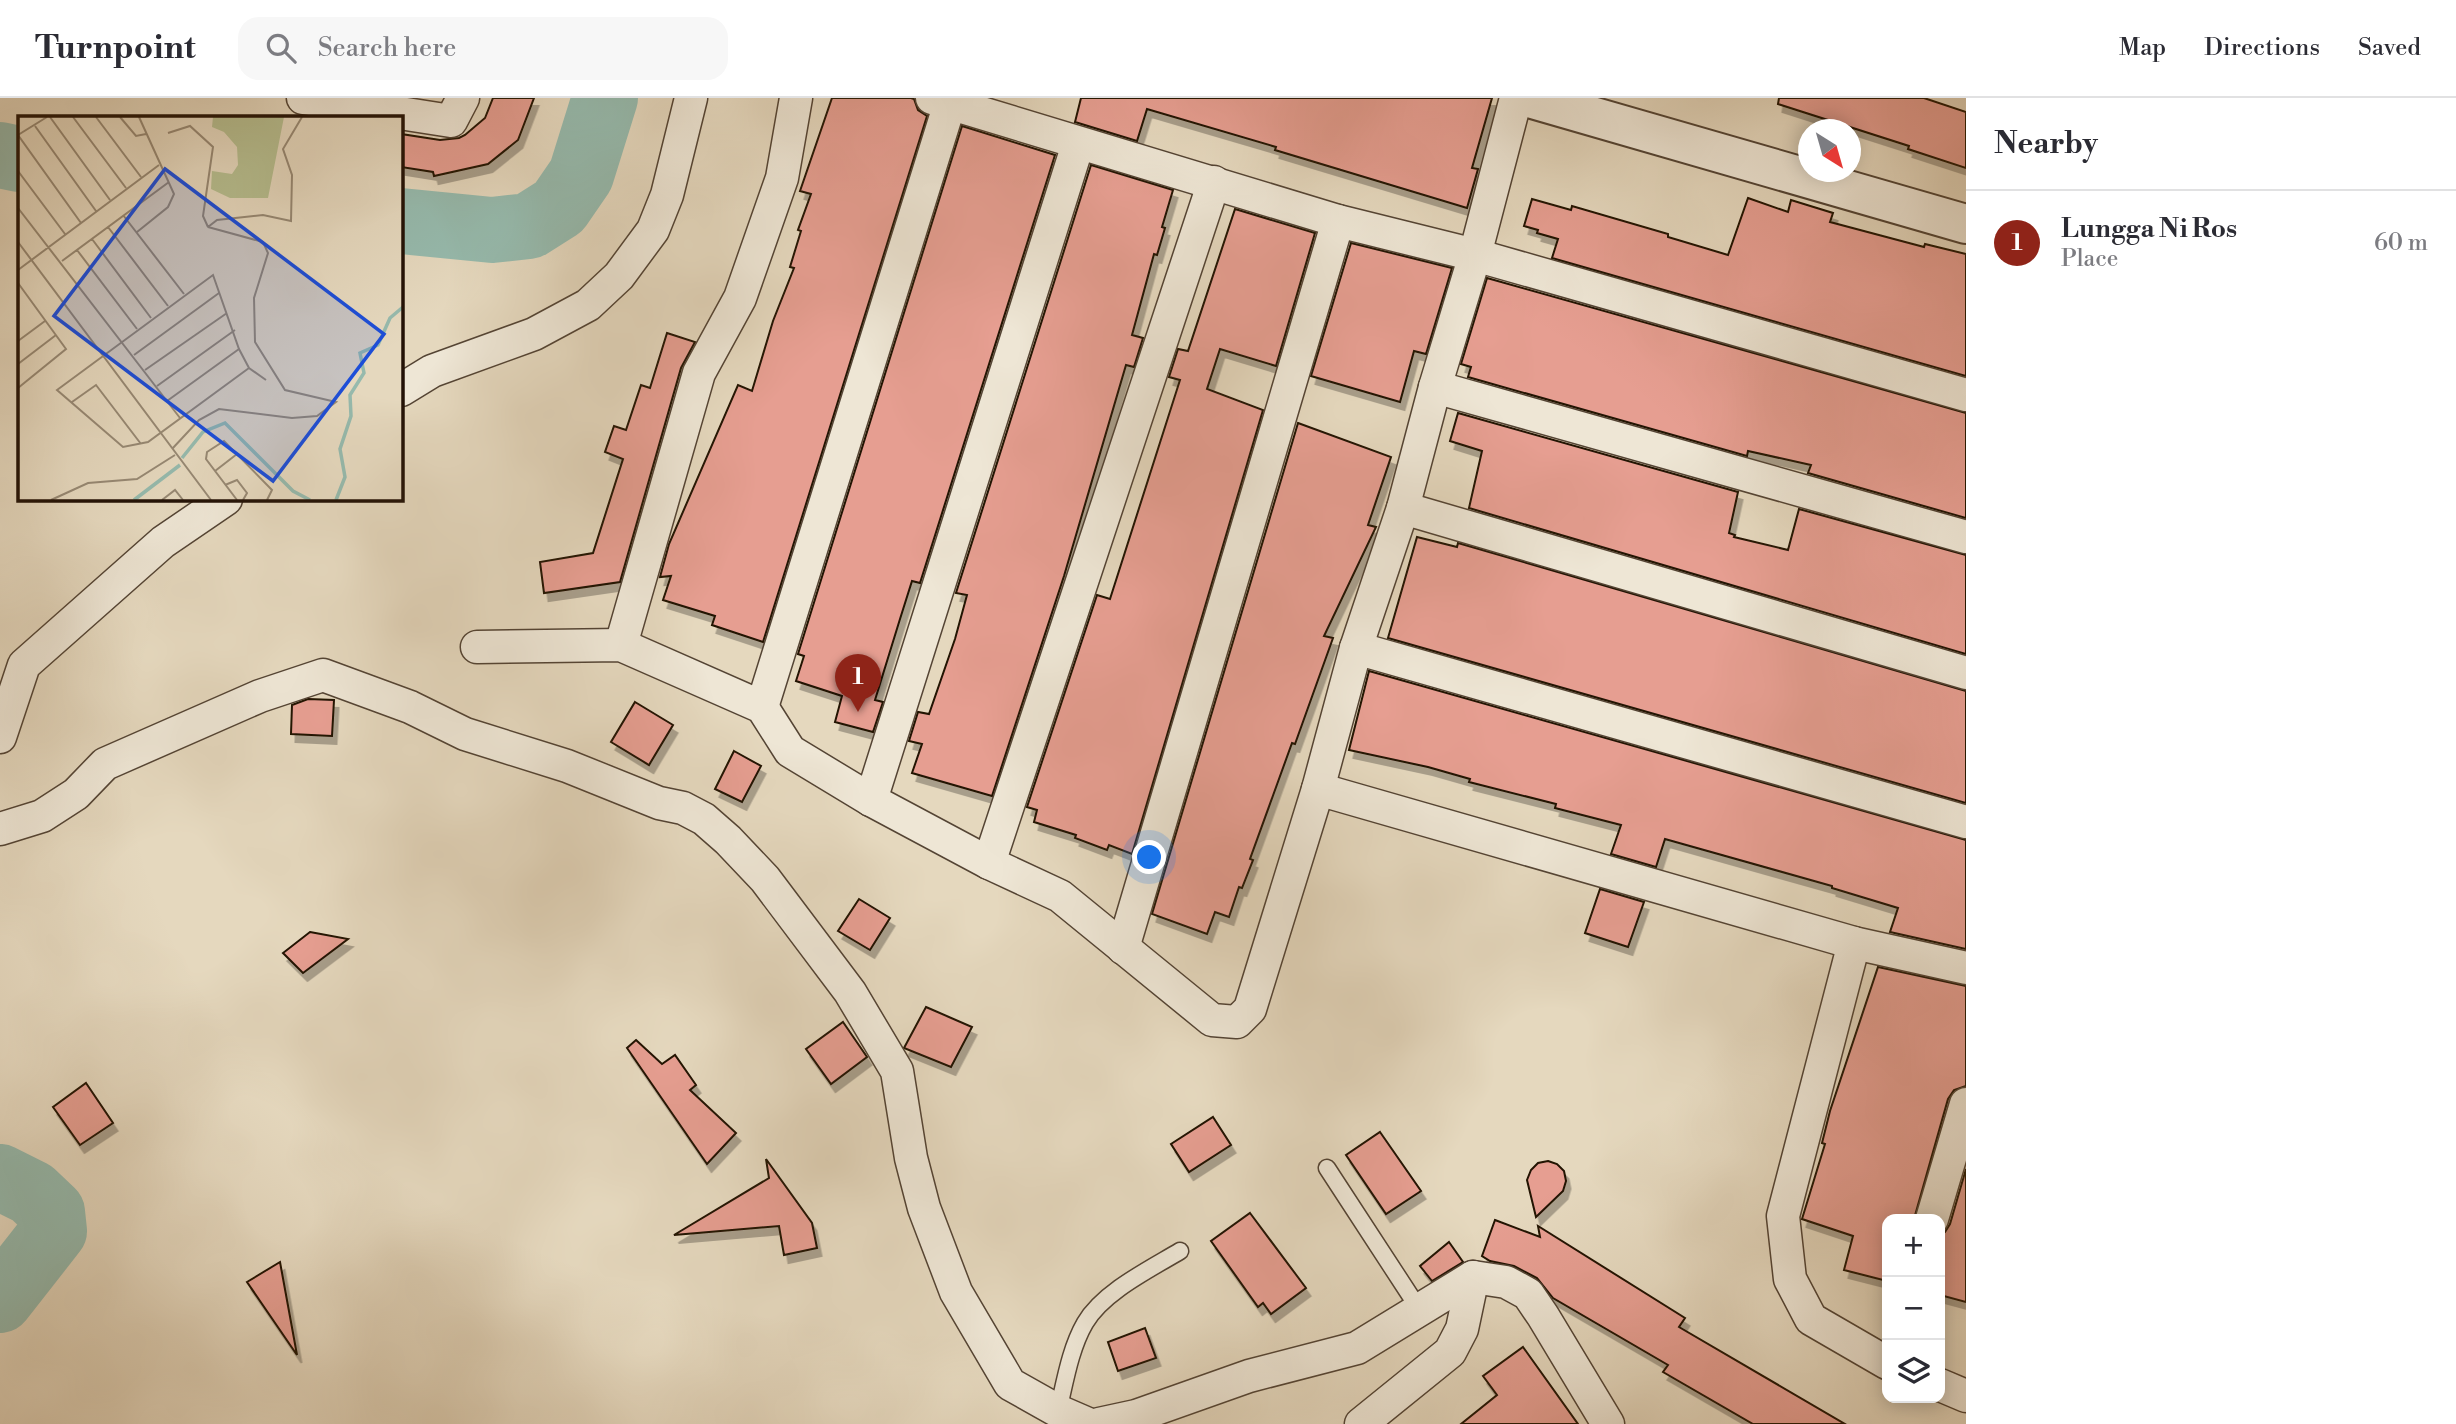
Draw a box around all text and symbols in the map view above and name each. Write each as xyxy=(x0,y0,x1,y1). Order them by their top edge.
search box xyxy=(238,17,728,80)
text: Turnpoint xyxy=(35,28,196,69)
icon: search xyxy=(262,29,300,67)
text: Search here xyxy=(318,32,456,64)
text: Map xyxy=(2119,33,2166,63)
text: Directions xyxy=(2204,33,2320,63)
text: Saved xyxy=(2358,33,2421,63)
inset map xyxy=(18,116,402,500)
north arrow xyxy=(1798,119,1861,182)
text: Nearby xyxy=(1994,125,2098,163)
text: Lungga Ni Ros xyxy=(2061,213,2237,245)
text: 1 xyxy=(2011,229,2023,257)
text: 60 m xyxy=(2374,229,2428,257)
text: Place xyxy=(2061,245,2118,273)
pin: 1 xyxy=(835,654,881,712)
your location xyxy=(1132,840,1166,874)
map controls xyxy=(1882,1214,1945,1403)
button: + xyxy=(1882,1214,1945,1277)
button: − xyxy=(1882,1277,1945,1340)
button: layers xyxy=(1882,1340,1945,1403)

